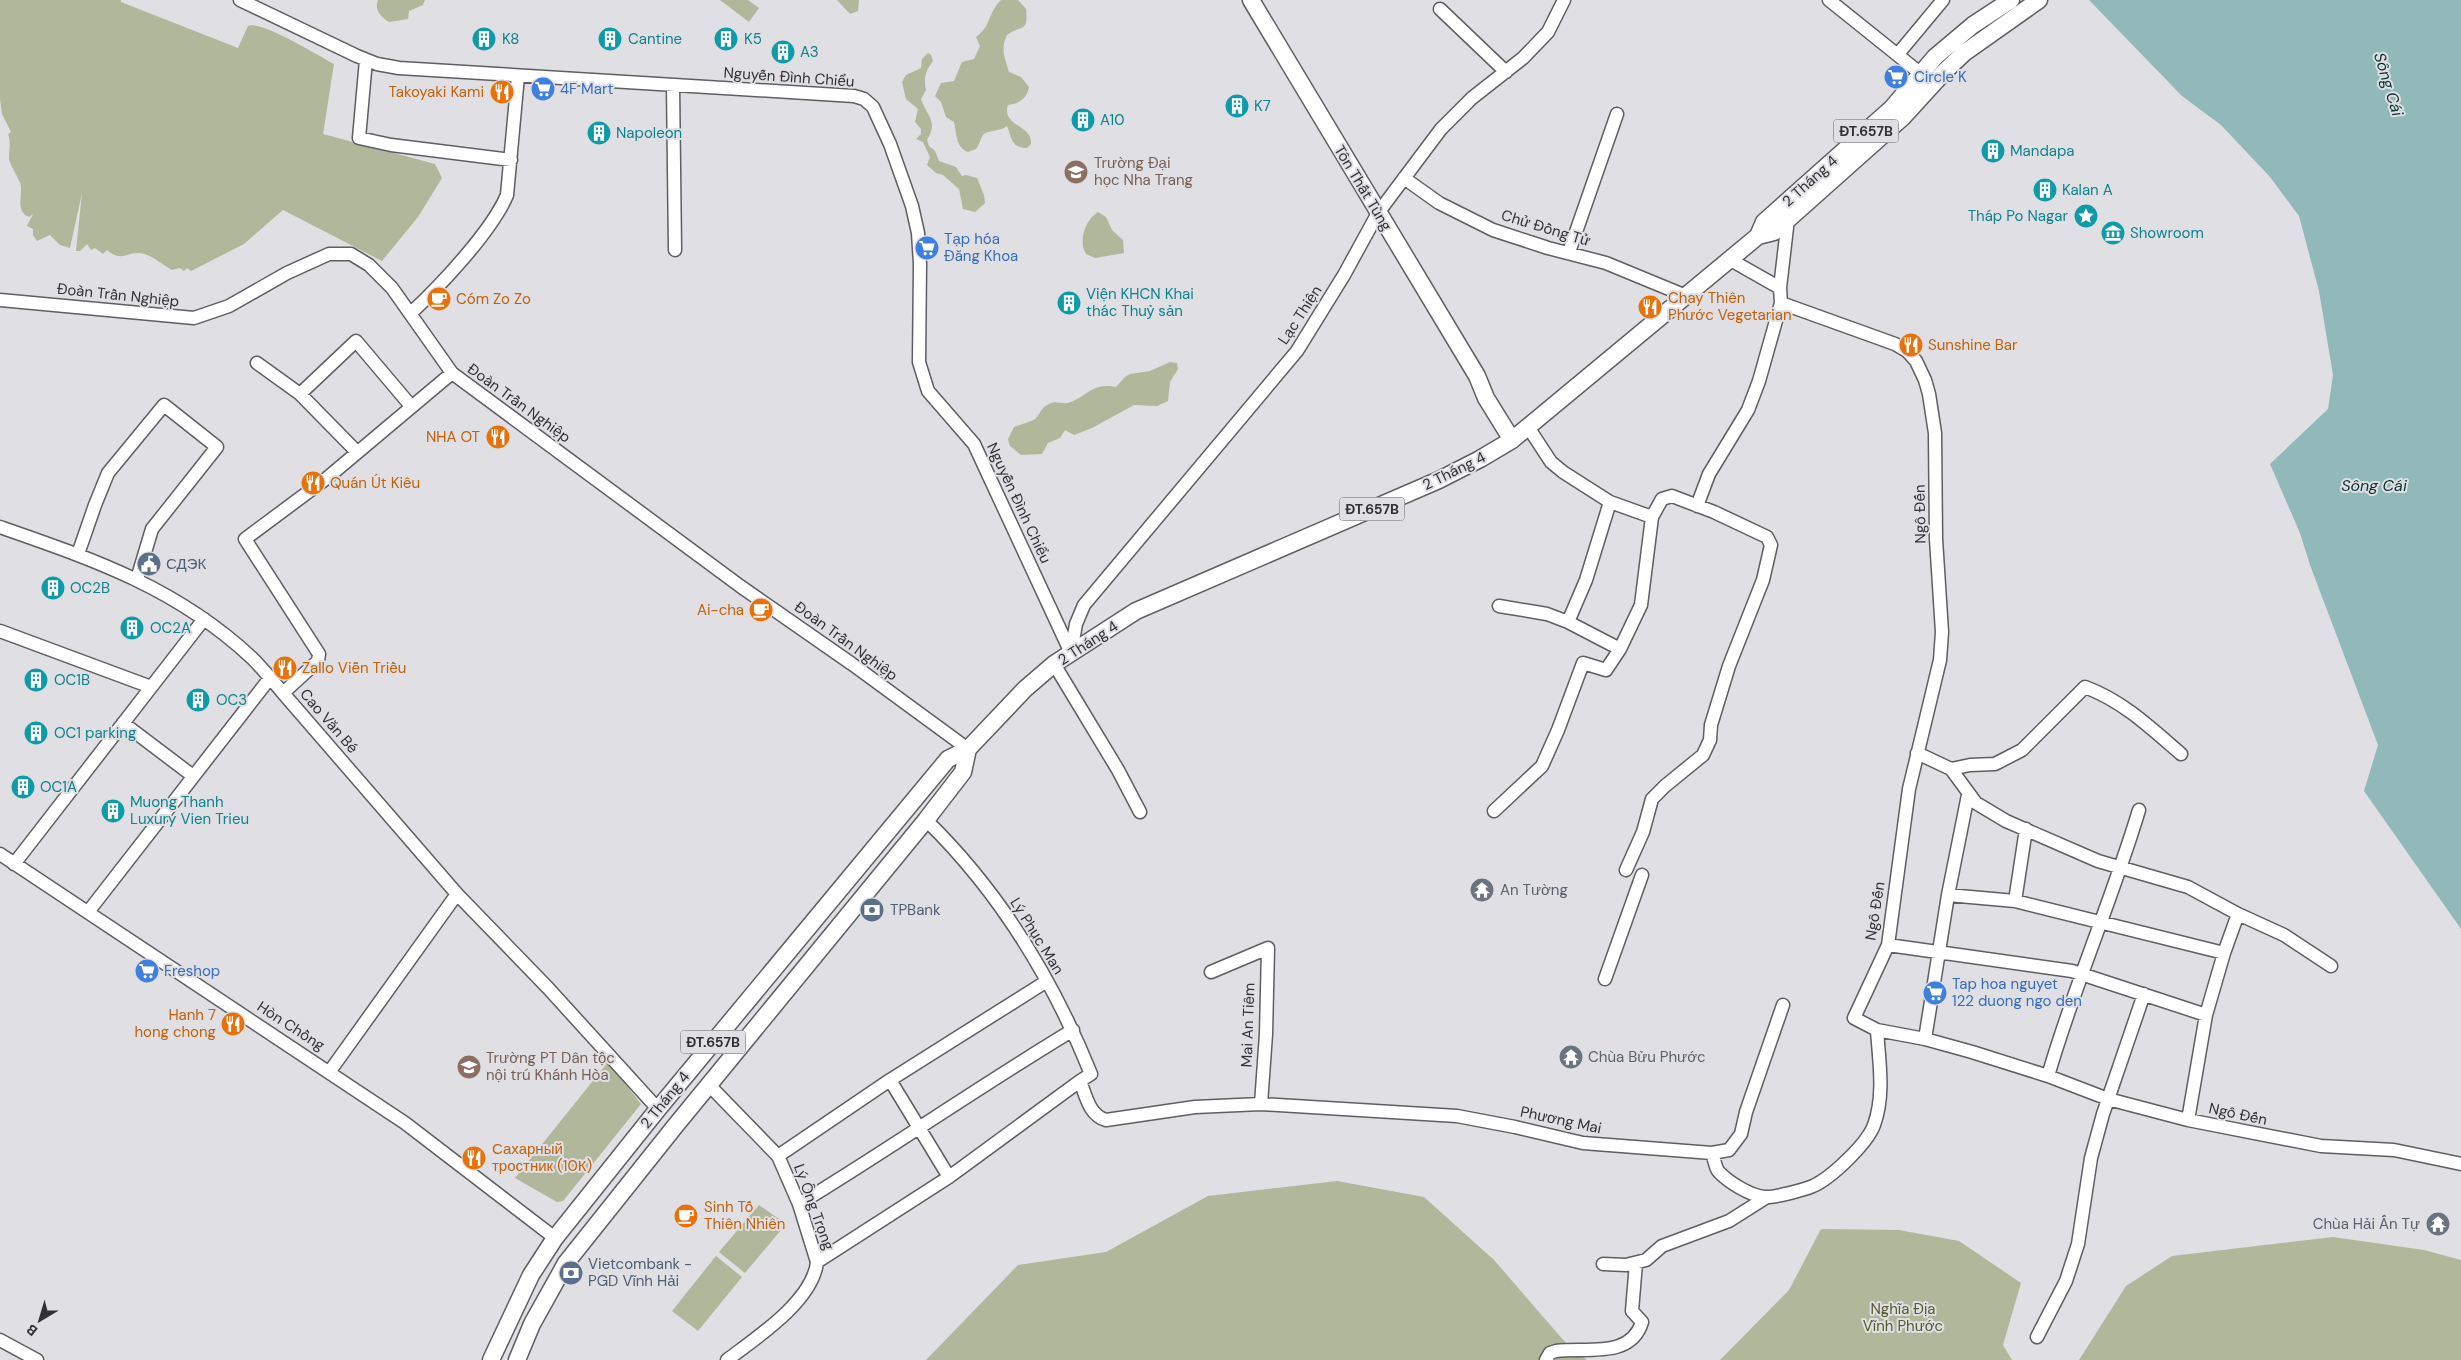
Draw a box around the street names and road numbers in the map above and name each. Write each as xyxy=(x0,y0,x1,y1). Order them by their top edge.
street label: Nguyễn Đình Chiểu xyxy=(723,62,855,92)
road number: ĐT.657B xyxy=(1834,120,1898,142)
street label: Tôn Thất Tùng xyxy=(1330,141,1396,235)
street label: 2 Tháng 4 xyxy=(1778,151,1842,211)
street label: Chử Đồng Tử xyxy=(1499,205,1593,251)
street label: Đoàn Trần Nghiệp xyxy=(56,279,180,311)
street label: Lạc Thiện xyxy=(1274,282,1326,348)
street label: Đoàn Trần Nghiệp xyxy=(463,359,575,447)
street label: Nguyễn Đình Chiểu xyxy=(982,439,1056,567)
street label: 2 Tháng 4 xyxy=(1419,447,1489,495)
street label: Ngô Đến xyxy=(1909,484,1931,544)
road number: ĐT.657B xyxy=(1340,498,1404,520)
street label: Đoàn Trần Nghiệp xyxy=(790,597,902,685)
street label: 2 Tháng 4 xyxy=(1054,616,1122,670)
street label: Cao Văn Bé xyxy=(295,685,363,757)
street label: Ngô Đến xyxy=(1861,880,1889,942)
street label: Lý Phục Man xyxy=(1005,894,1069,978)
street label: Mai An Tiêm xyxy=(1237,982,1259,1068)
street label: Hòn Chồng xyxy=(253,997,329,1055)
road number: ĐT.657B xyxy=(680,1030,746,1054)
street label: 2 Tháng 4 xyxy=(636,1067,694,1133)
street label: Ngô Đến xyxy=(2207,1098,2269,1130)
street label: Phương Mai xyxy=(1519,1102,1603,1138)
street label: Lý Ông Trọng xyxy=(789,1161,839,1253)

